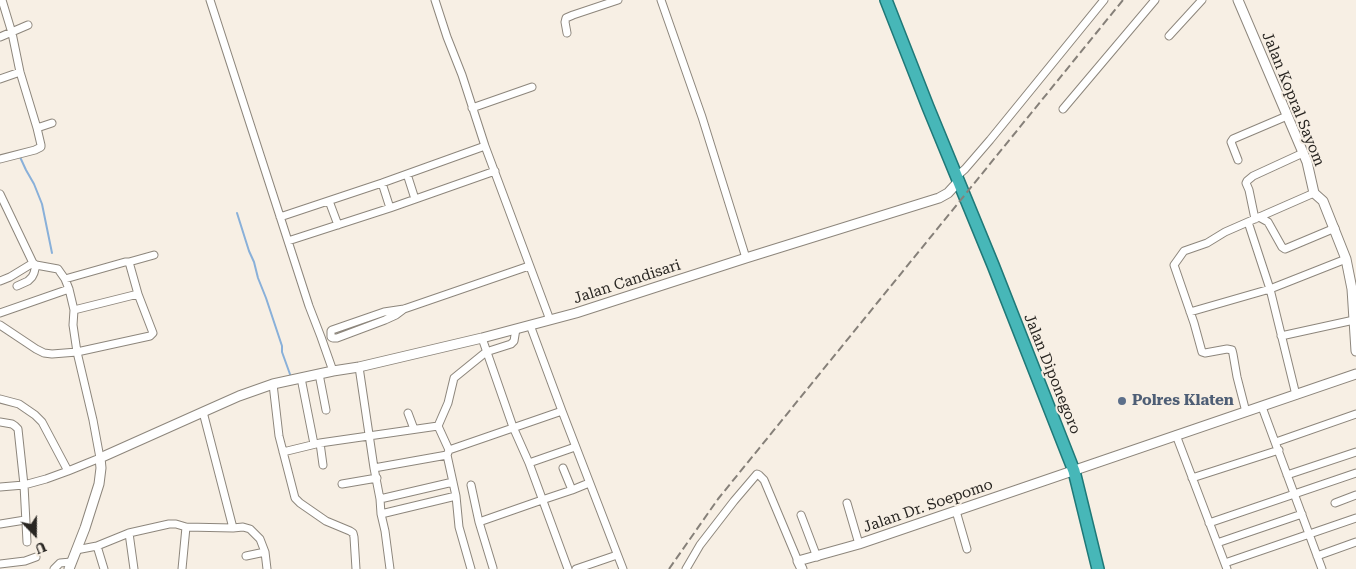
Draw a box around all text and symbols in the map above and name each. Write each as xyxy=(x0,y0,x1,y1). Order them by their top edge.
street label: Jalan Kopral Sayom xyxy=(1258,29,1328,169)
street label: Jalan Candisari xyxy=(571,256,683,308)
street label: Jalan Diponegoro xyxy=(1020,311,1084,437)
place label: Polres Klaten xyxy=(1132,392,1234,410)
marker: Polres Klaten xyxy=(1116,395,1128,407)
street label: Jalan Dr. Soepomo xyxy=(861,475,995,537)
north arrow xyxy=(10,509,60,559)
text: U xyxy=(33,538,49,557)

